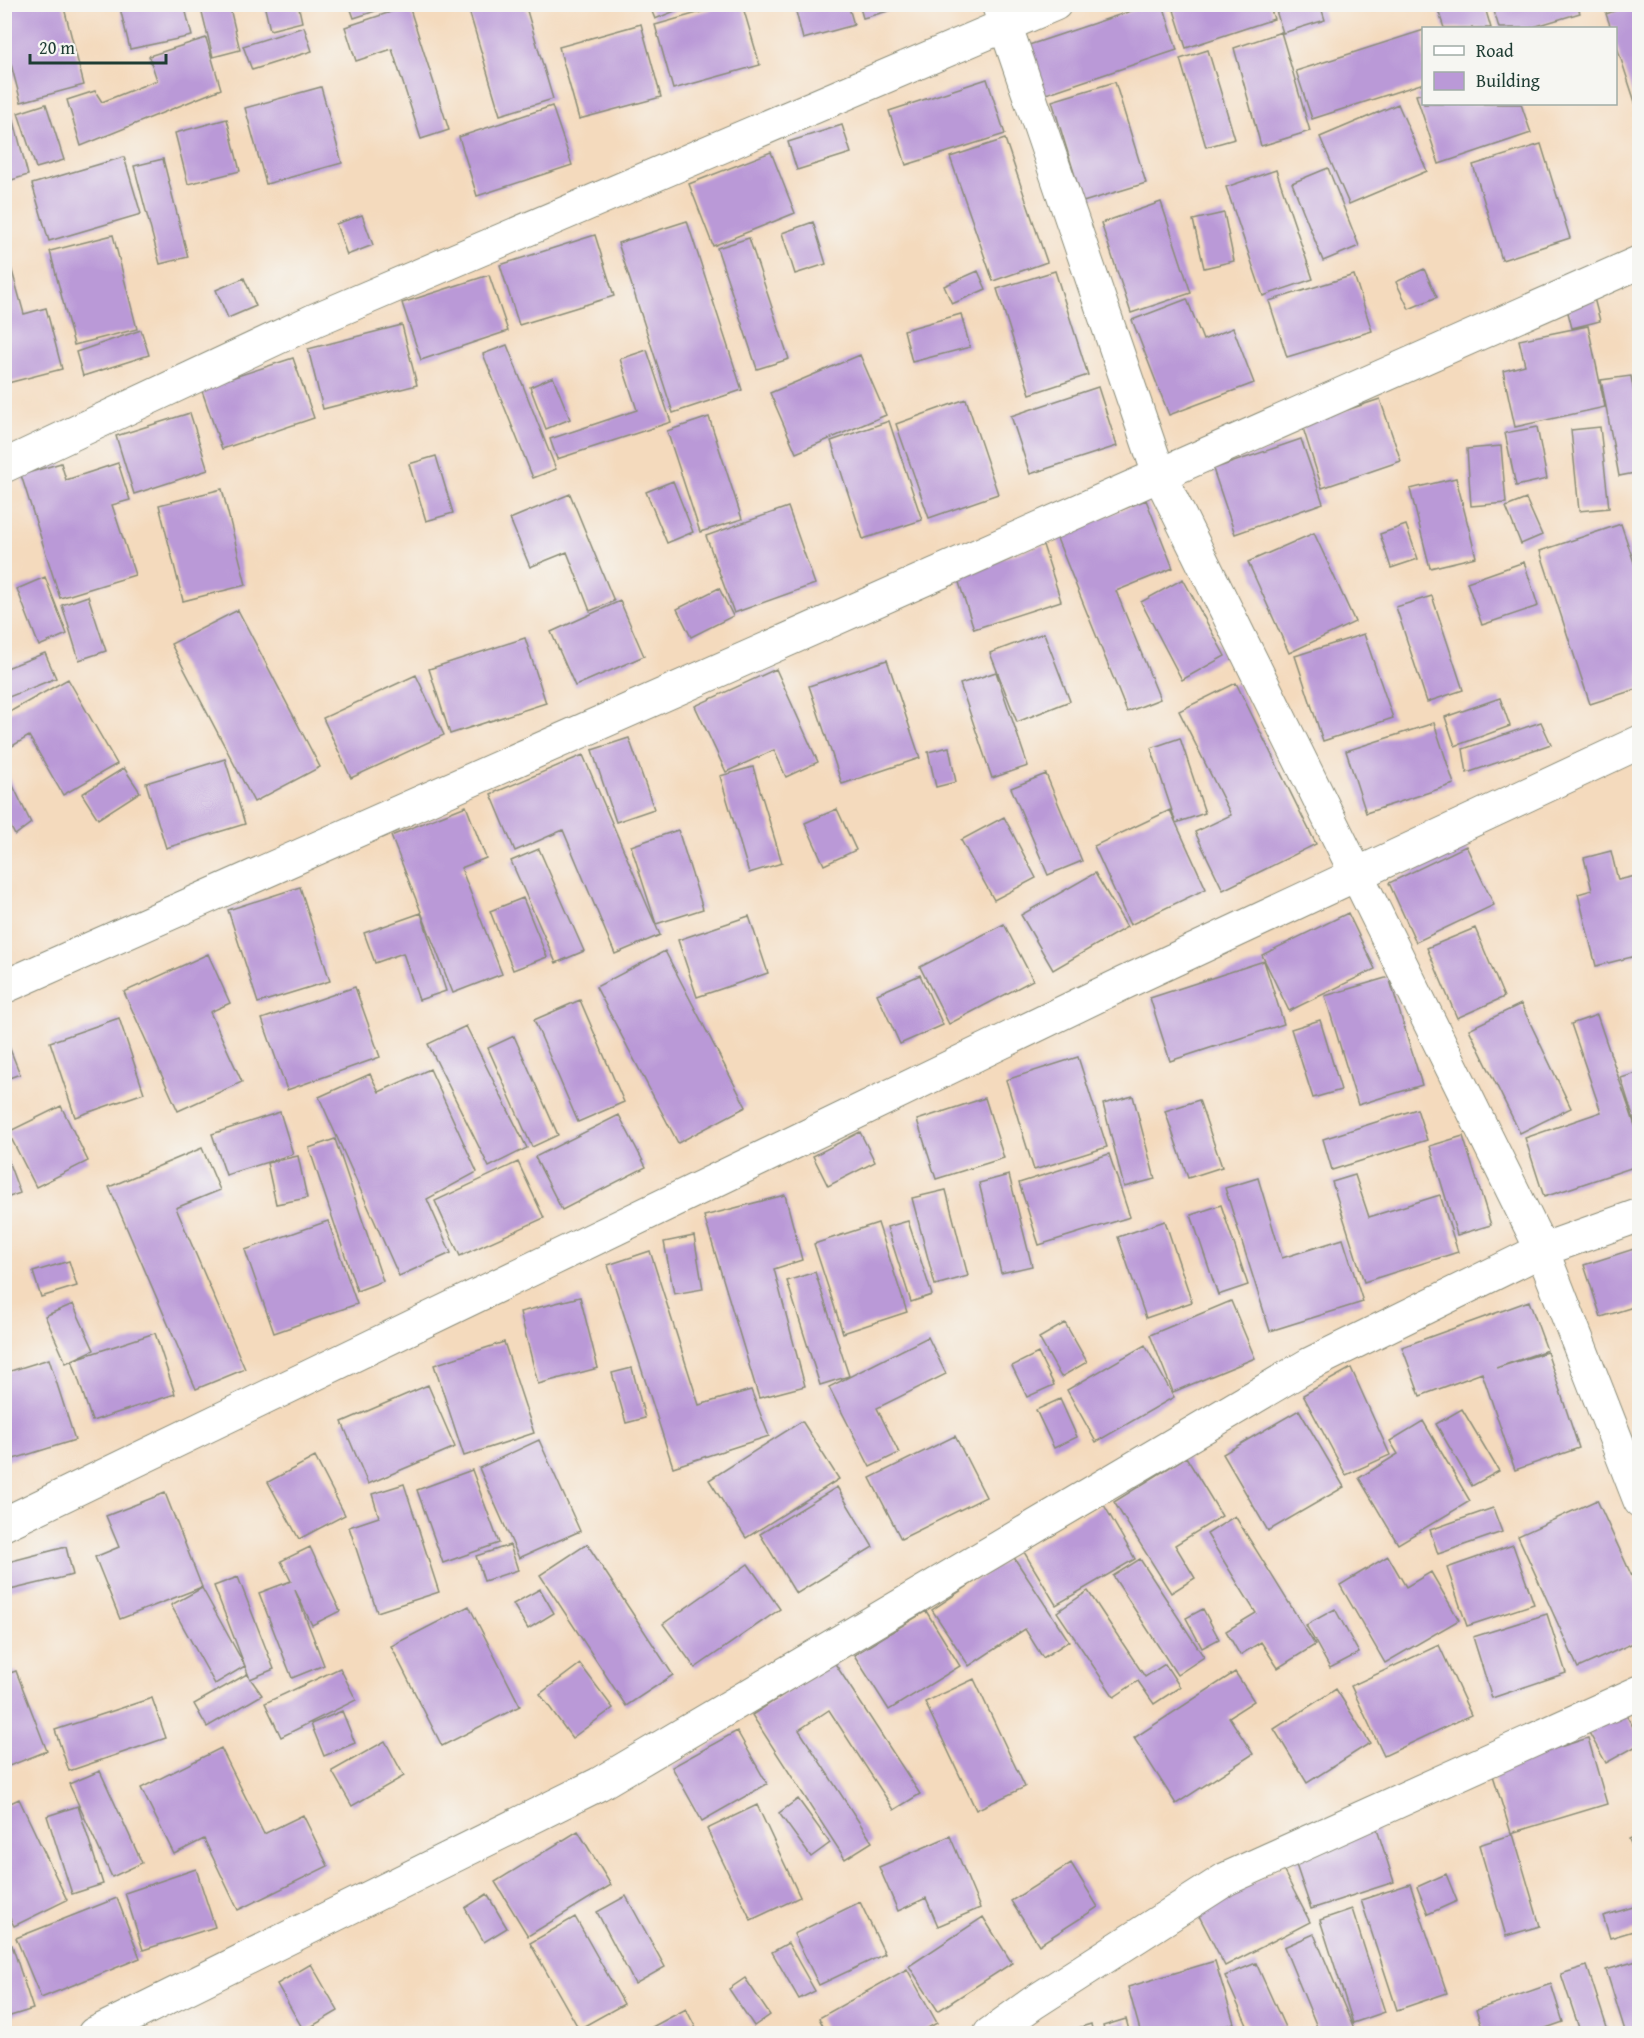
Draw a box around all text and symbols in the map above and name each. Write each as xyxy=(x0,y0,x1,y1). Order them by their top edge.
scale bar xyxy=(30,27,166,65)
legend xyxy=(1422,27,1617,105)
text: 20 m xyxy=(39,34,75,61)
text: Road xyxy=(1476,37,1514,64)
text: Building xyxy=(1476,67,1540,94)

